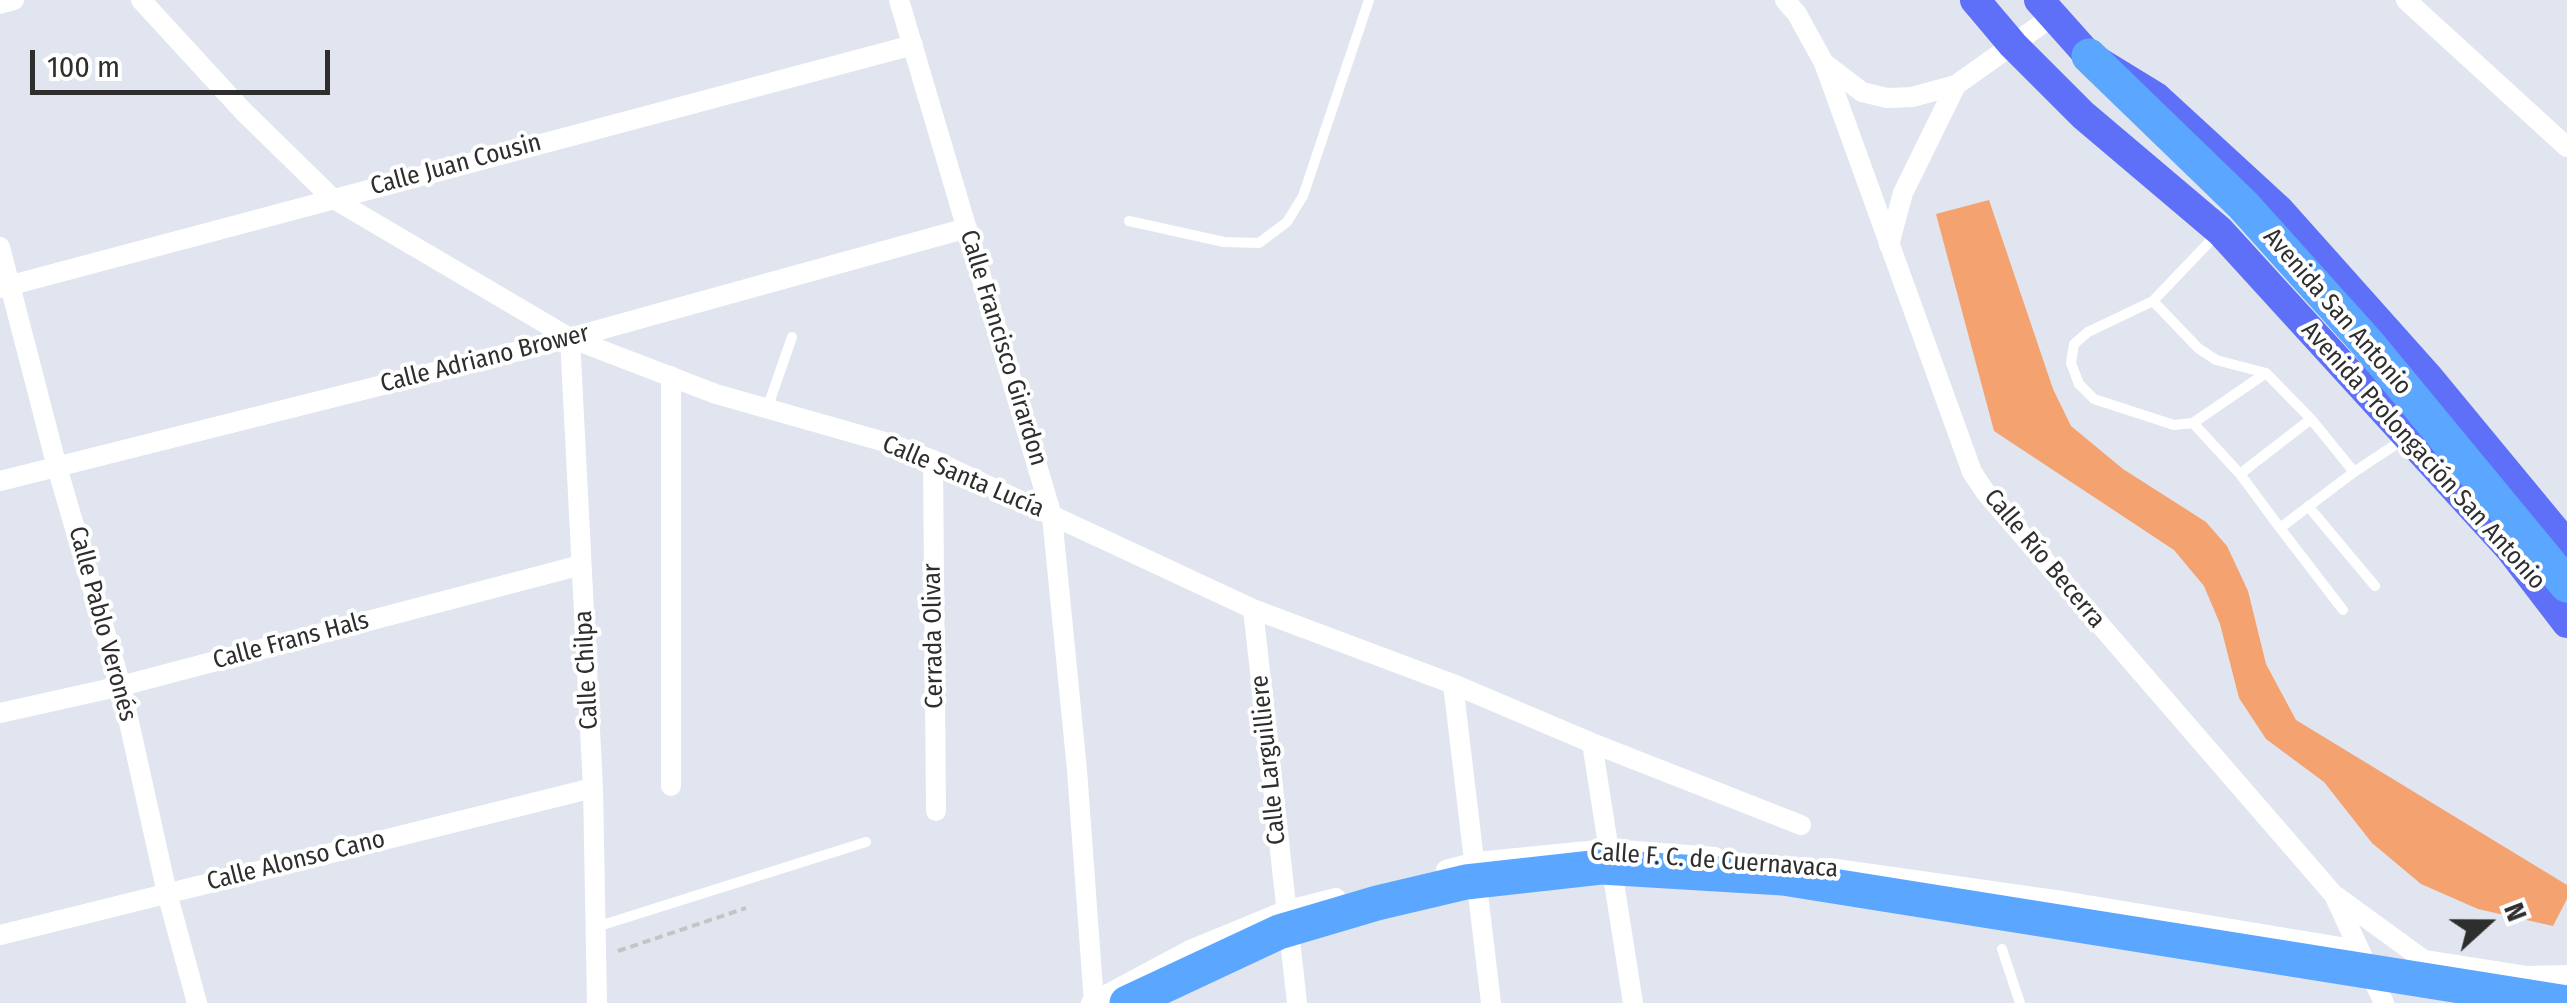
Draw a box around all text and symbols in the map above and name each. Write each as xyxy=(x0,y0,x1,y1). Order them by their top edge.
scale bar xyxy=(35,30,335,92)
text: 100 m xyxy=(47,49,120,85)
street label: Calle Juan Cousin xyxy=(367,128,545,202)
street label: Avenida San Antonio xyxy=(2256,222,2418,402)
street label: Calle Francisco Girardon xyxy=(953,227,1053,469)
street label: Avenida Prolongación San Antonio xyxy=(2295,316,2551,596)
street label: Calle Adriano Brower xyxy=(378,319,592,399)
street label: Calle Santa Lucía xyxy=(878,429,1048,525)
street label: Calle Río Becerra xyxy=(1977,483,2111,635)
street label: Calle Pablo Veronés xyxy=(62,523,142,725)
street label: Cerrada Olivar xyxy=(918,563,950,709)
street label: Calle Frans Hals xyxy=(210,606,372,676)
street label: Calle Chilpa xyxy=(569,609,605,731)
street label: Calle Larguilliere xyxy=(1245,674,1293,846)
street label: Calle Alonso Cano xyxy=(204,824,388,898)
street label: Calle F. C. de Cuernavaca xyxy=(1589,837,1839,885)
north arrow xyxy=(2437,873,2537,973)
text: N xyxy=(2497,898,2534,926)

